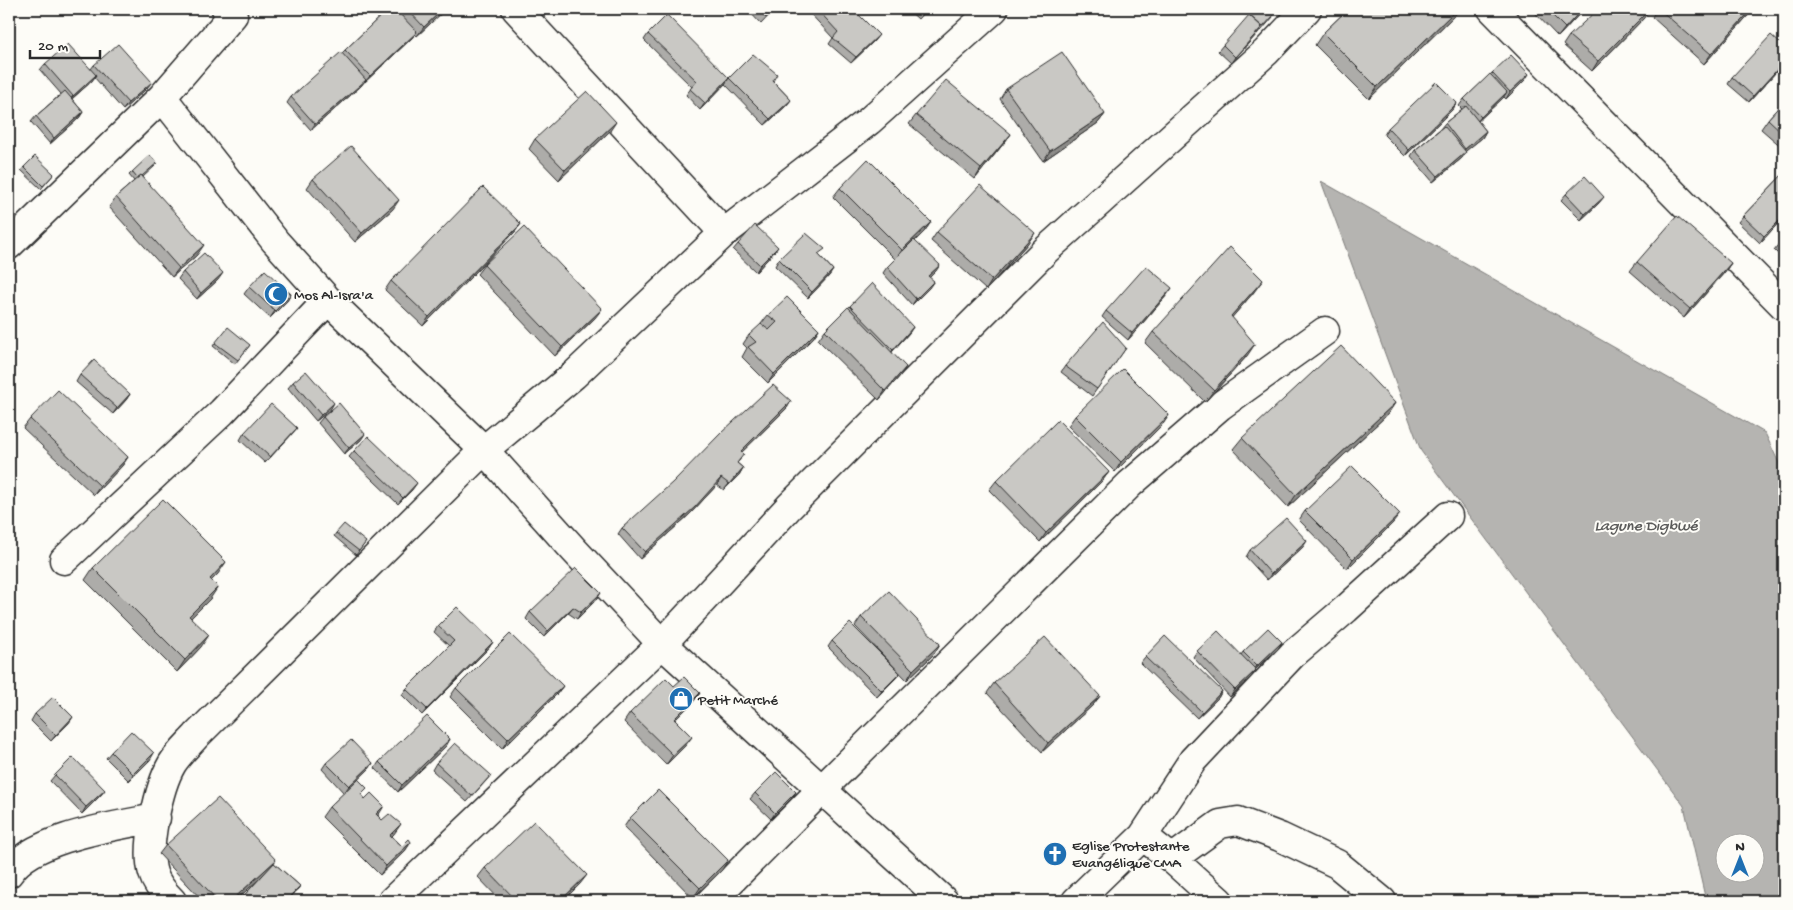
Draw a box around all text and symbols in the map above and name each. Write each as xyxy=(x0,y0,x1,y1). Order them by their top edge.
scale bar xyxy=(30,28,100,60)
text: 20 m xyxy=(38,38,68,56)
mosque icon: Mos Al-Isra'a xyxy=(263,281,289,307)
place label: Mos Al-Isra'a xyxy=(294,287,374,305)
water label: Lagune Digbwé xyxy=(1594,518,1699,537)
shop icon: Petit Marché xyxy=(668,686,694,712)
place label: Petit Marché xyxy=(697,692,778,710)
north arrow xyxy=(1716,832,1766,882)
place label: Eglise Protestante Evangélique CMA xyxy=(1072,838,1190,873)
text: N xyxy=(1735,839,1745,856)
church icon: Eglise Protestante Evangélique CMA xyxy=(1042,841,1068,867)

